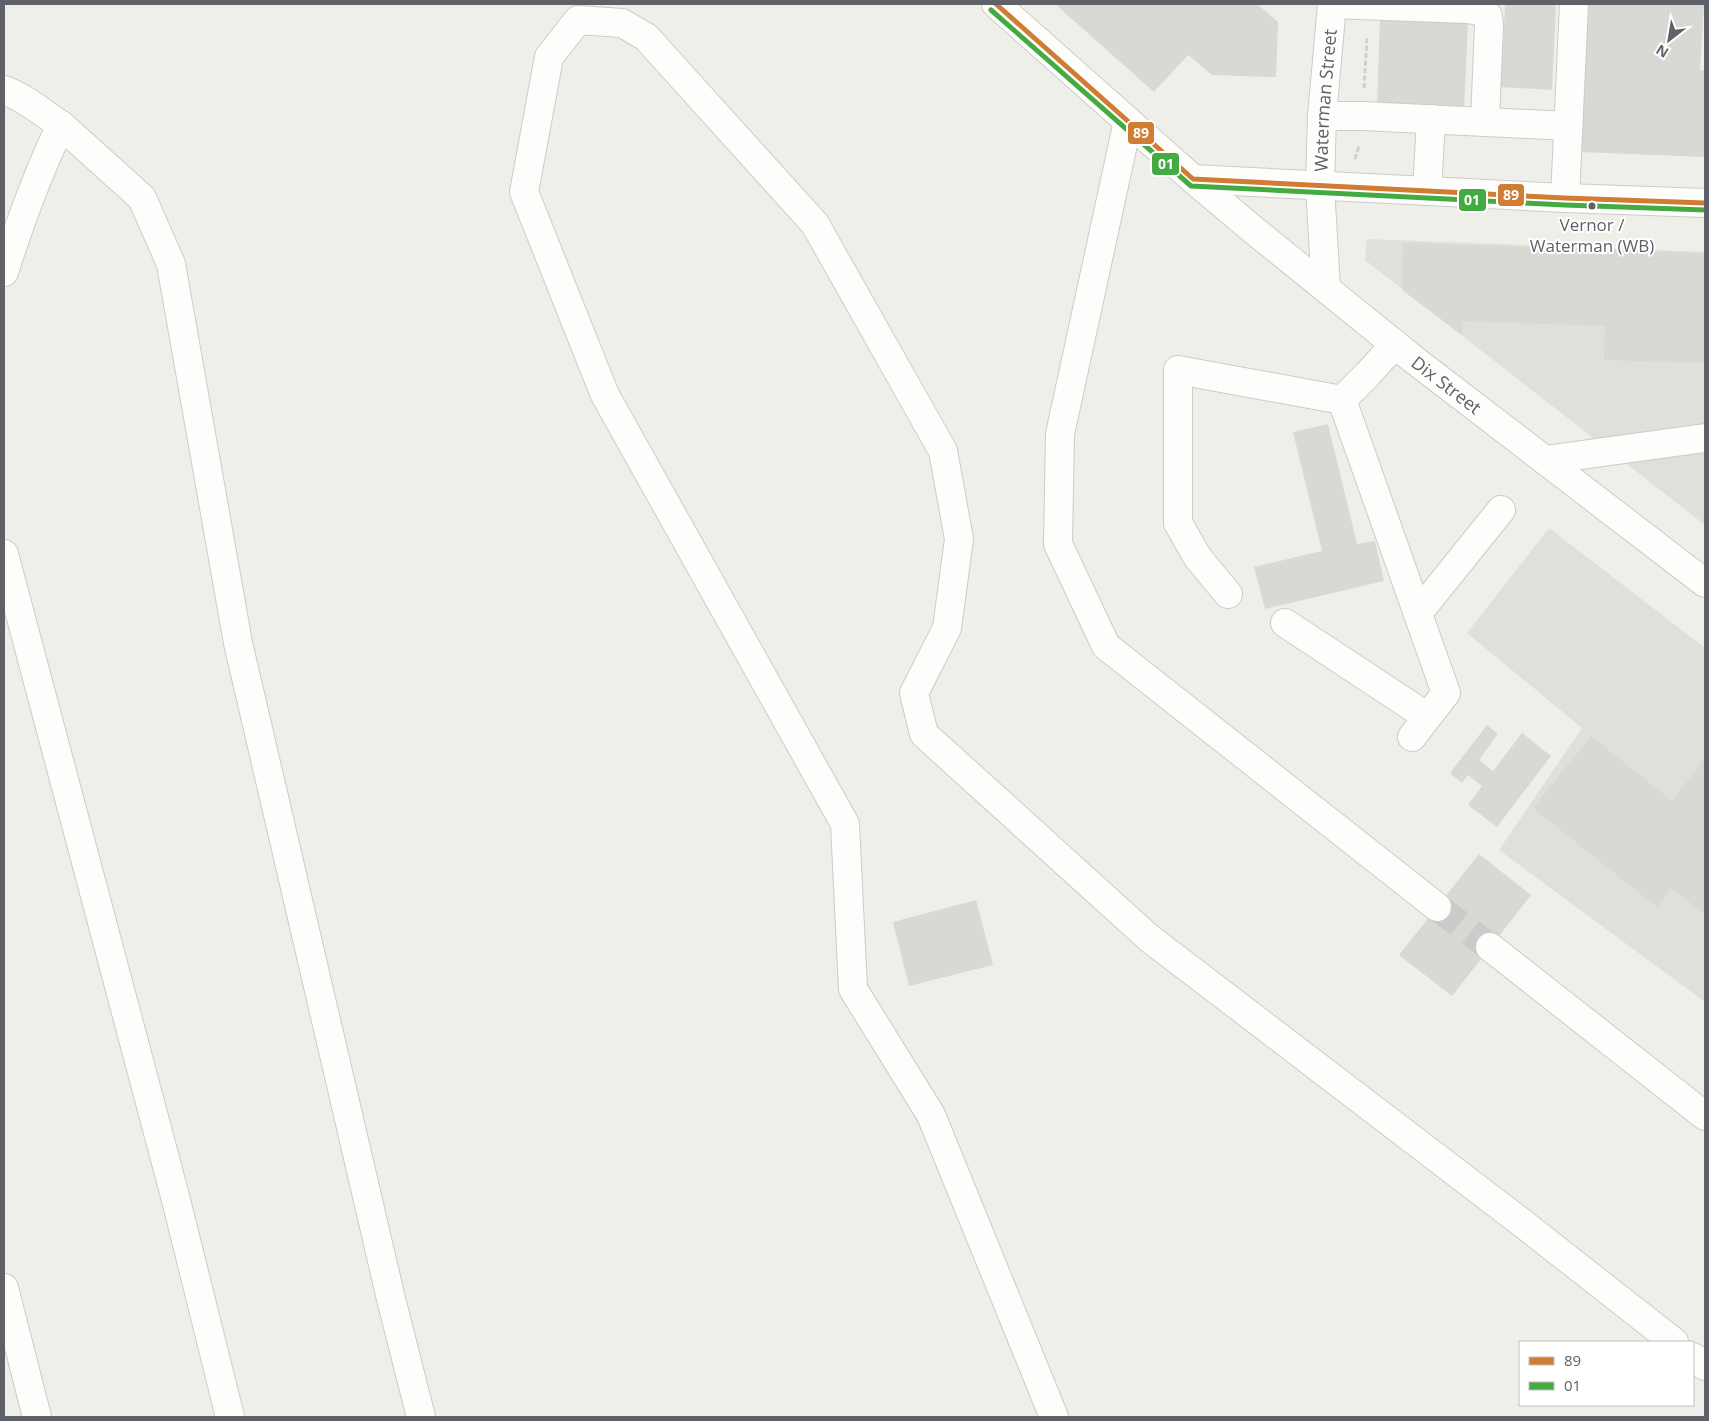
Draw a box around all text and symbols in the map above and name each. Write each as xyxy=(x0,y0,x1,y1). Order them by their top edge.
north arrow xyxy=(1644,15,1694,65)
street label: Waterman Street xyxy=(1308,28,1342,172)
text: N xyxy=(1652,40,1672,63)
line badge: 89 xyxy=(1127,121,1155,145)
text: 89 xyxy=(1133,123,1149,142)
line badge: 01 xyxy=(1151,152,1180,176)
text: 01 xyxy=(1158,154,1174,173)
line badge: 89 xyxy=(1497,183,1525,207)
text: 89 xyxy=(1503,185,1519,204)
line badge: 01 xyxy=(1458,188,1487,212)
text: 01 xyxy=(1464,190,1480,209)
marker: Vernor / Waterman (WB) xyxy=(1587,201,1597,211)
place label: Vernor / Waterman (WB) xyxy=(1530,213,1654,257)
street label: Dix Street xyxy=(1407,350,1486,419)
legend xyxy=(1519,1341,1694,1406)
text: 89 xyxy=(1564,1350,1581,1370)
text: 01 xyxy=(1564,1375,1581,1395)

